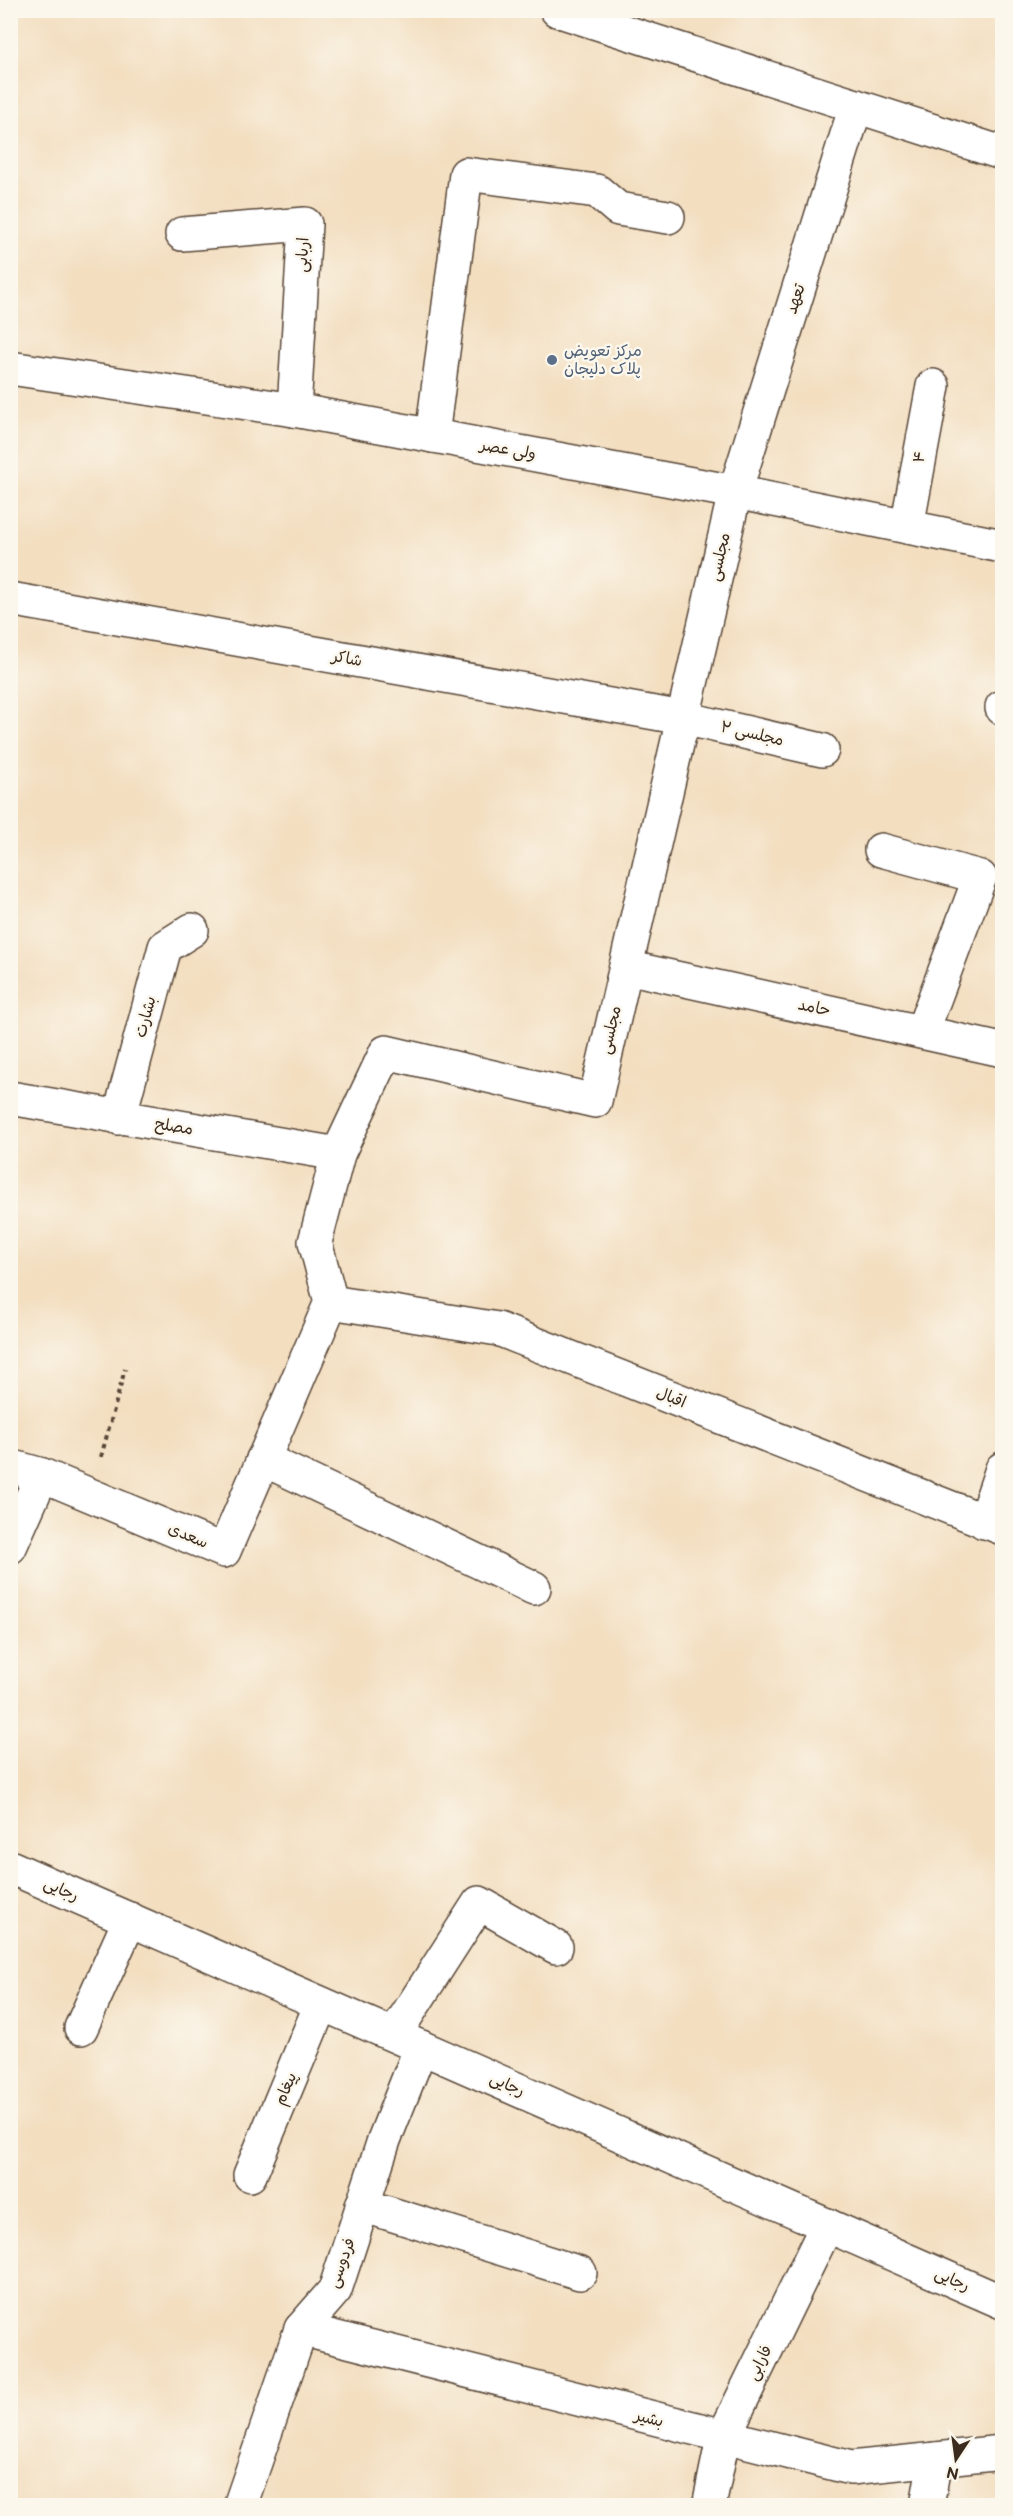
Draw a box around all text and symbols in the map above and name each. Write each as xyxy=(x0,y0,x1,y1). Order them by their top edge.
street label: اربابی xyxy=(293,237,313,273)
street label: تعهد xyxy=(782,281,810,316)
place label: مرکز تعویض پلاک دلیجان xyxy=(564,342,642,379)
marker: مرکز تعویض پلاک دلیجان xyxy=(545,353,559,367)
street label: ولی عصر xyxy=(476,435,538,464)
street label: ۴ xyxy=(910,449,930,465)
street label: مجلسی xyxy=(705,531,735,583)
street label: شاکر xyxy=(328,647,364,671)
street label: مجلسی ۲ xyxy=(719,718,785,750)
street label: بشارت xyxy=(131,994,161,1040)
street label: حامد xyxy=(796,995,832,1021)
street label: مجلسی xyxy=(596,1004,626,1056)
street label: مصلح xyxy=(153,1115,195,1139)
street label: اقبال xyxy=(653,1383,689,1413)
street label: سعدی xyxy=(165,1519,211,1553)
street label: رجایی xyxy=(41,1874,81,1906)
street label: رجایی xyxy=(487,2069,527,2101)
street label: پیغام xyxy=(271,2070,303,2109)
street label: فردوسی xyxy=(324,2235,360,2291)
street label: رجایی xyxy=(932,2264,972,2296)
street label: فارابی xyxy=(743,2342,777,2384)
street label: بشیر xyxy=(631,2406,666,2432)
north arrow xyxy=(926,2429,986,2489)
text: N xyxy=(945,2462,961,2483)

